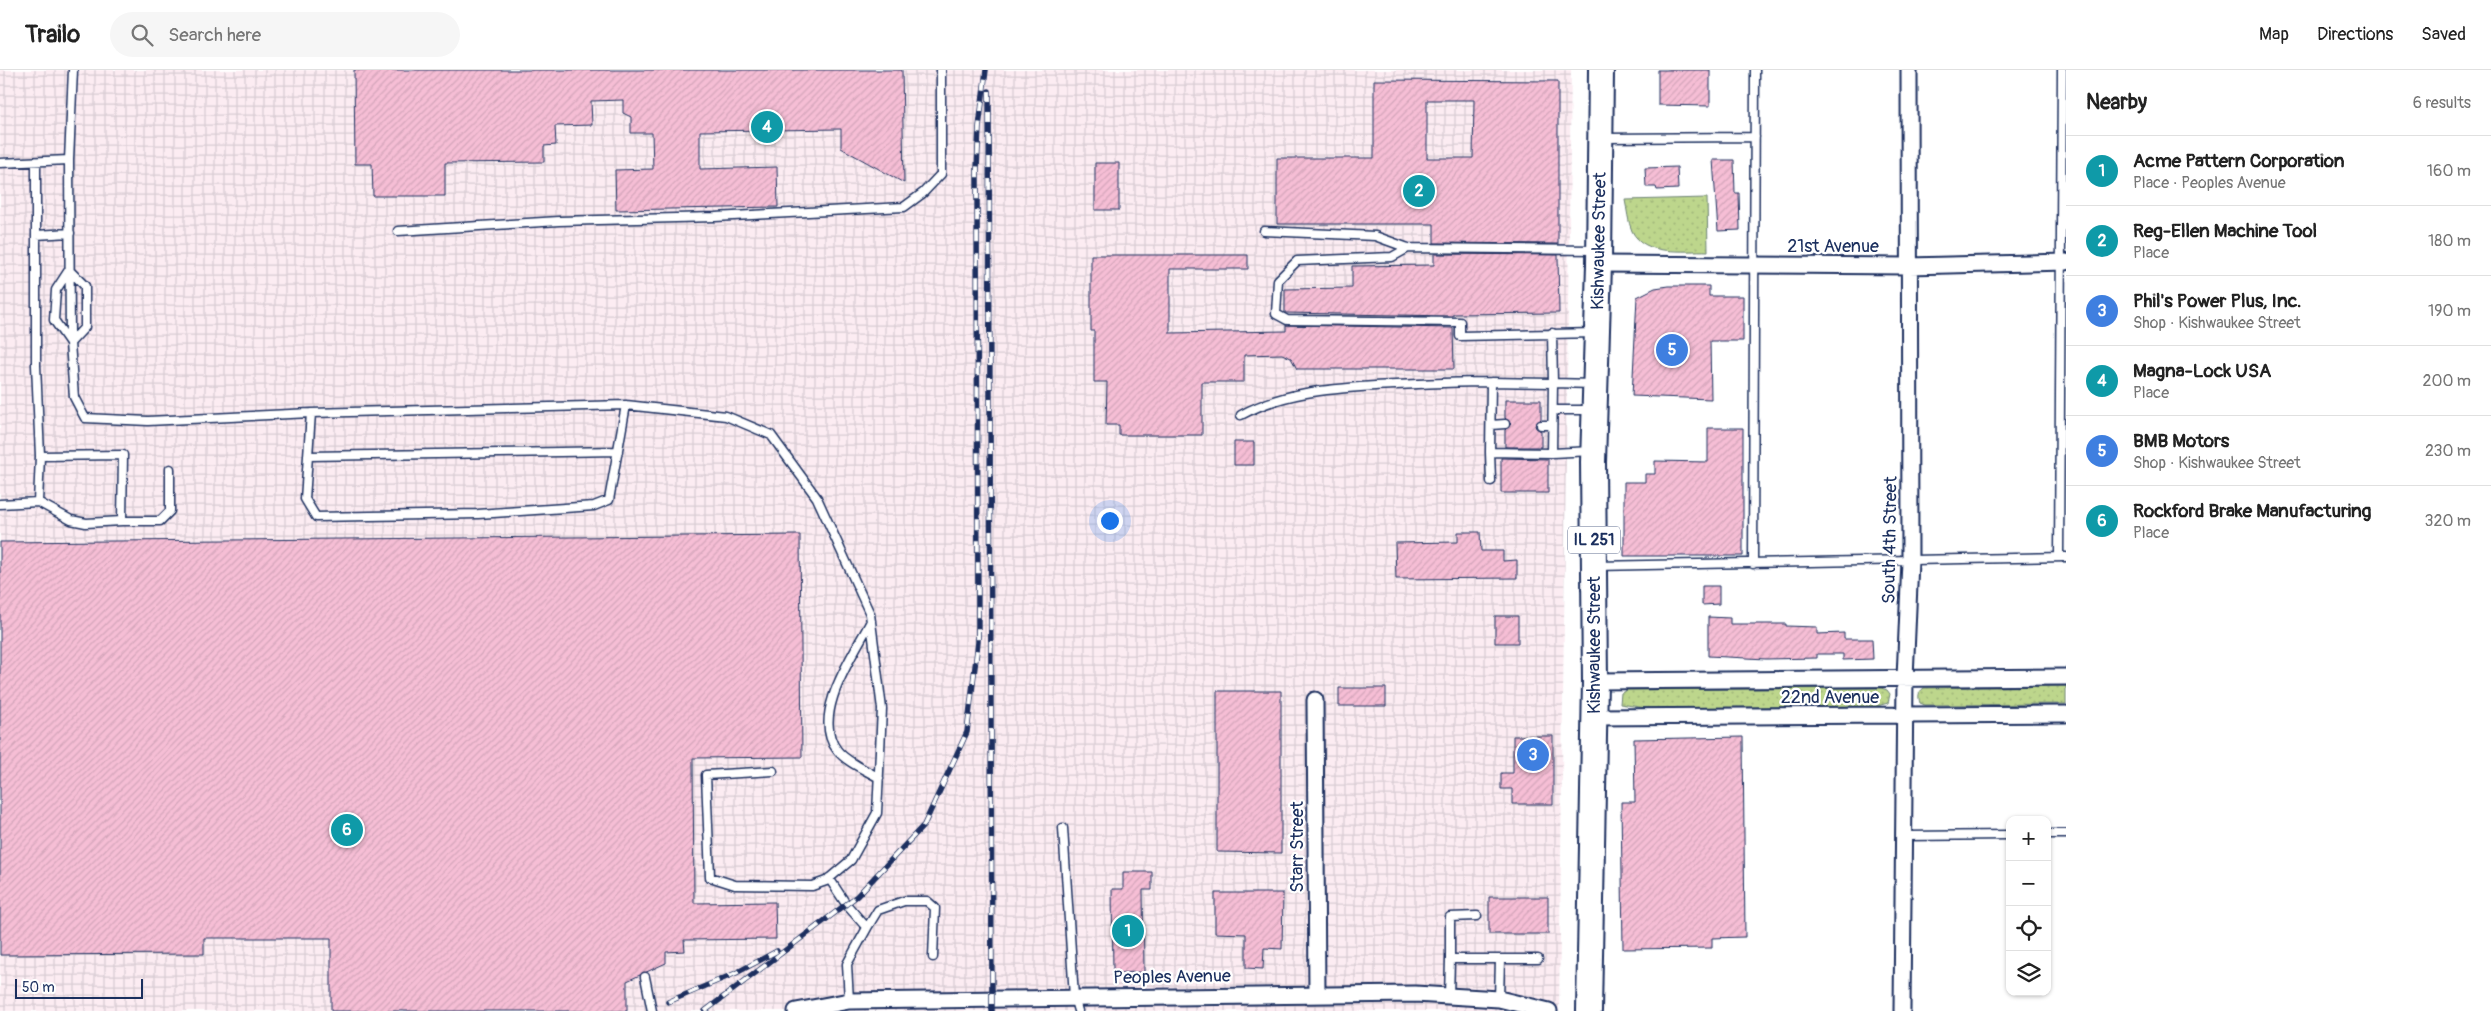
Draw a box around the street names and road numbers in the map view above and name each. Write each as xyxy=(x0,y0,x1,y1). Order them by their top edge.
street label: Kishwaukee Street xyxy=(1586,171,1612,310)
street label: 21st Avenue xyxy=(1787,235,1879,258)
street label: South 4th Street xyxy=(1877,475,1903,604)
road number: IL 251 xyxy=(1568,526,1620,554)
street label: Kishwaukee Street xyxy=(1583,575,1606,714)
street label: 22nd Avenue xyxy=(1781,686,1879,709)
street label: Starr Street xyxy=(1286,800,1309,893)
street label: Peoples Avenue xyxy=(1113,964,1231,990)

